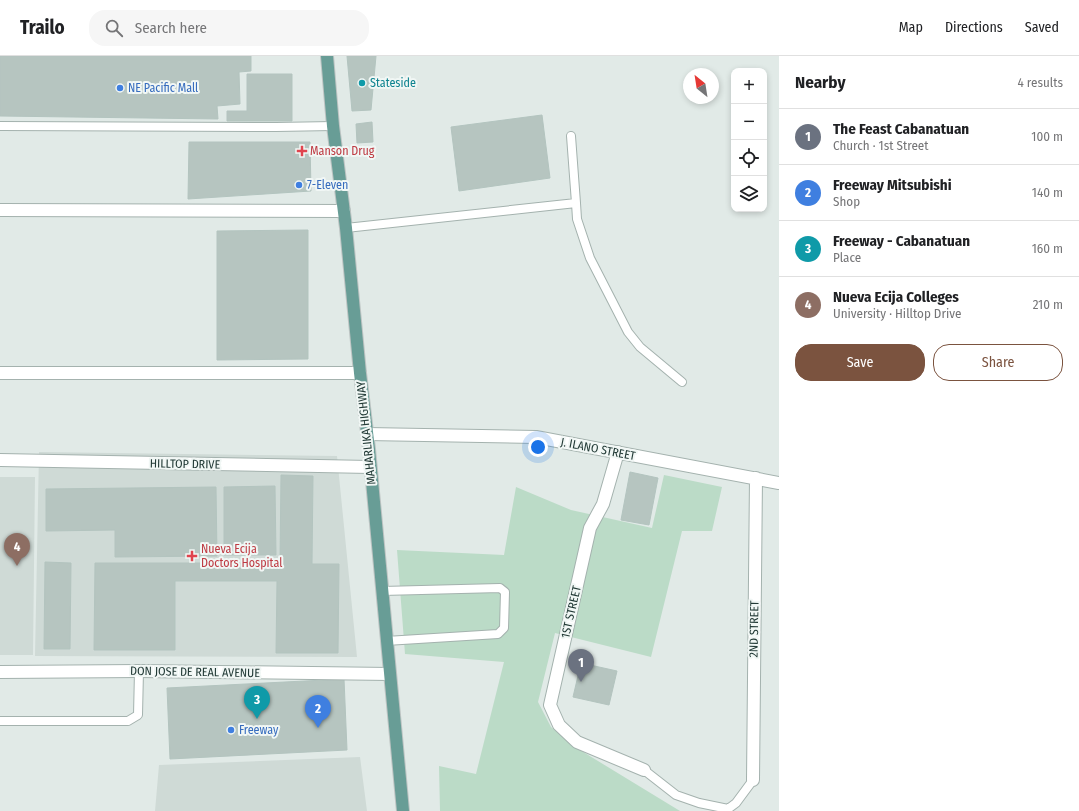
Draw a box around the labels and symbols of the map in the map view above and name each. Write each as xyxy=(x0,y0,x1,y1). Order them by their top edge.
north arrow xyxy=(683,68,719,104)
place label: Stateside xyxy=(370,76,416,90)
marker: Stateside xyxy=(357,78,367,88)
place label: NE Pacific Mall xyxy=(128,81,198,95)
marker: NE Pacific Mall xyxy=(115,83,125,93)
place label: Manson Drug xyxy=(310,144,375,158)
marker: Manson Drug xyxy=(297,146,307,156)
place label: 7-Eleven xyxy=(307,178,348,192)
marker: 7-Eleven xyxy=(294,180,304,190)
street label: MAHARLIKA HIGHWAY xyxy=(354,380,378,486)
street label: J. ILANO STREET xyxy=(560,435,637,463)
your location xyxy=(528,437,548,457)
street label: HILLTOP DRIVE xyxy=(150,456,221,472)
pin: 4 xyxy=(4,533,30,566)
place label: Nueva Ecija Doctors Hospital xyxy=(201,542,282,570)
marker: Nueva Ecija Doctors Hospital xyxy=(186,550,198,562)
street label: 1ST STREET xyxy=(558,584,584,640)
street label: 2ND STREET xyxy=(747,600,762,658)
pin: 1 xyxy=(568,649,594,682)
street label: DON JOSE DE REAL AVENUE xyxy=(130,664,260,680)
pin: 3 xyxy=(244,686,270,719)
pin: 2 xyxy=(305,695,331,728)
place label: Freeway xyxy=(239,723,279,737)
marker: Freeway xyxy=(226,725,236,735)

